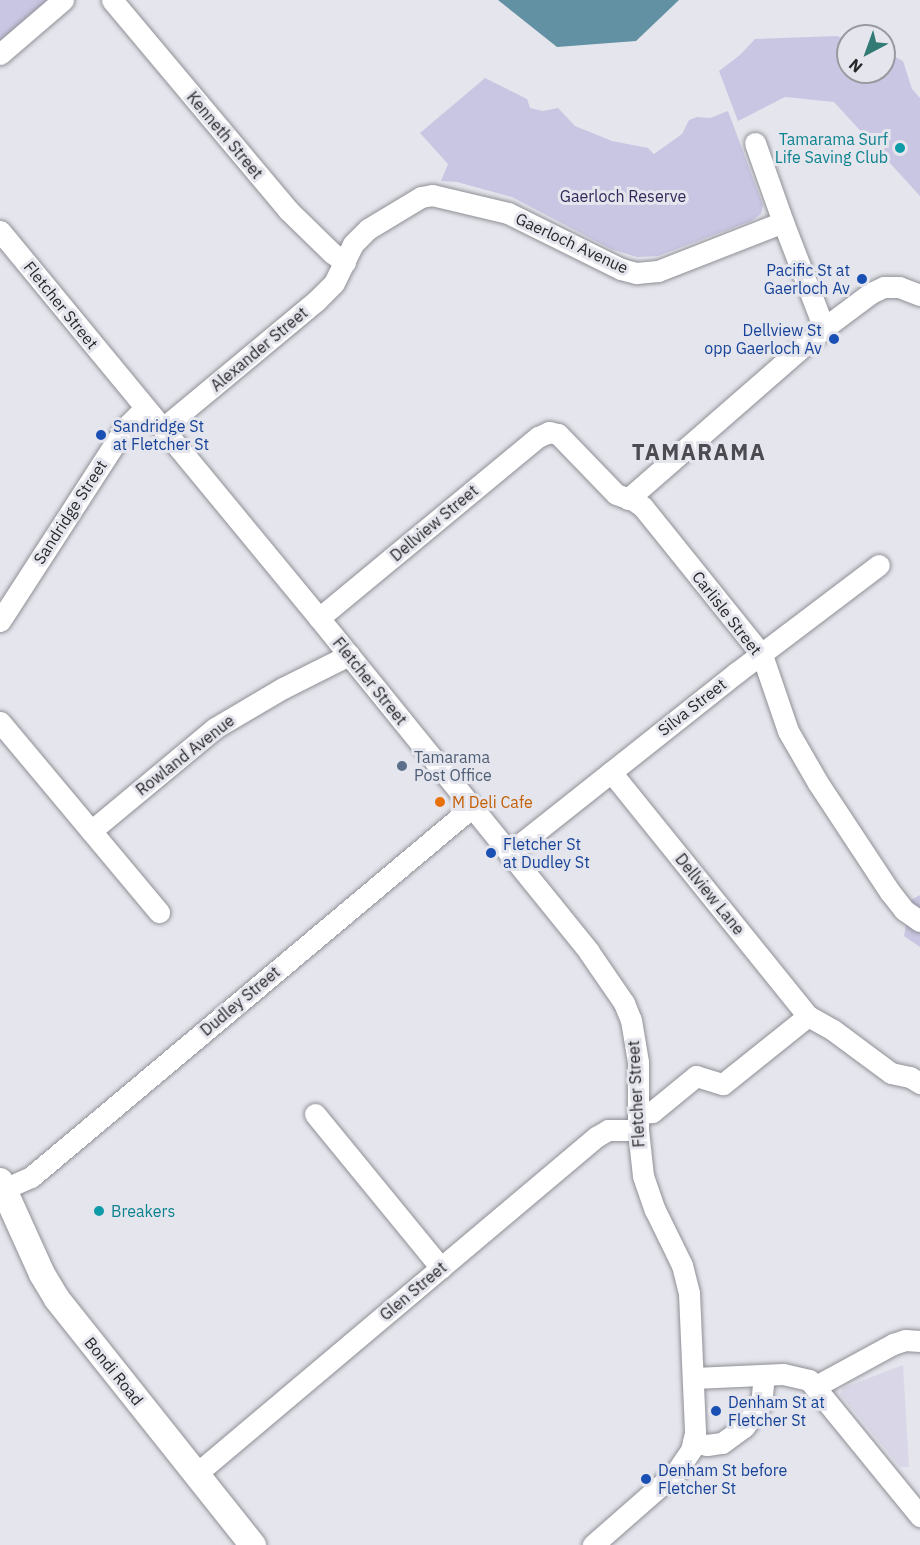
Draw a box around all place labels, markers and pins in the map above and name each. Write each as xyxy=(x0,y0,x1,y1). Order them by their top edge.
place label: Tamarama Surf Life Saving Club xyxy=(775,129,888,167)
marker: Tamarama Surf Life Saving Club xyxy=(893,141,907,155)
place label: Pacific St at Gaerloch Av xyxy=(764,260,850,298)
marker: Pacific St at Gaerloch Av xyxy=(855,272,869,286)
place label: Dellview St opp Gaerloch Av xyxy=(704,320,822,358)
marker: Dellview St opp Gaerloch Av xyxy=(827,332,841,346)
place label: Sandridge St at Fletcher St xyxy=(113,416,209,454)
marker: Sandridge St at Fletcher St xyxy=(94,428,108,442)
place label: Tamarama Post Office xyxy=(414,747,492,785)
marker: Tamarama Post Office xyxy=(395,759,409,773)
place label: M Deli Cafe xyxy=(452,792,533,812)
marker: M Deli Cafe xyxy=(433,795,447,809)
place label: Fletcher St at Dudley St xyxy=(503,834,590,872)
marker: Fletcher St at Dudley St xyxy=(484,846,498,860)
place label: Breakers xyxy=(111,1201,175,1221)
marker: Breakers xyxy=(92,1204,106,1218)
place label: Denham St at Fletcher St xyxy=(728,1392,825,1430)
marker: Denham St at Fletcher St xyxy=(709,1404,723,1418)
place label: Denham St before Fletcher St xyxy=(658,1460,787,1498)
marker: Denham St before Fletcher St xyxy=(639,1472,653,1486)

